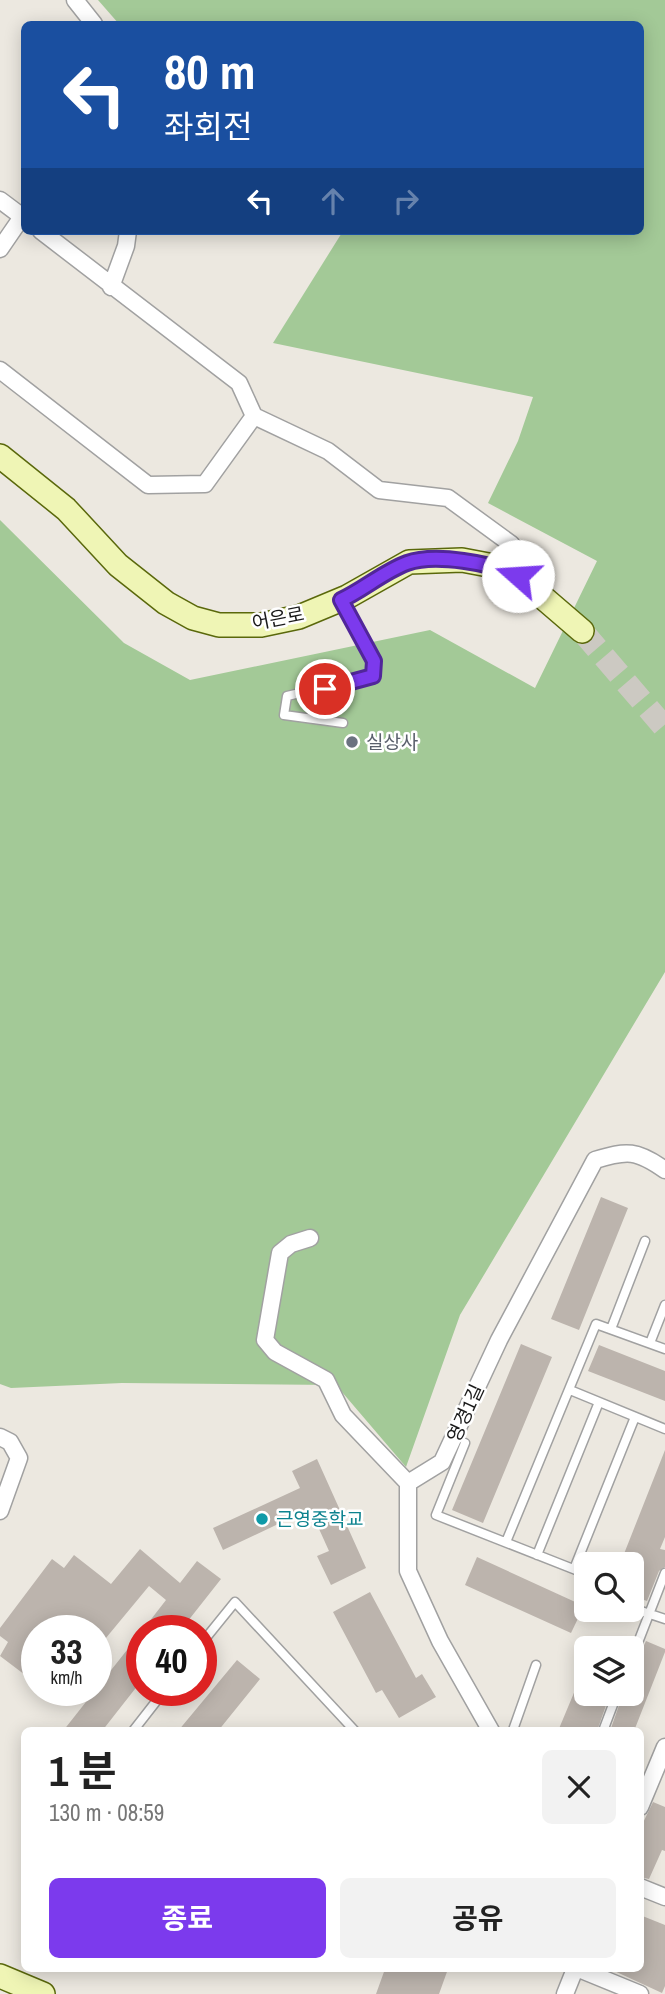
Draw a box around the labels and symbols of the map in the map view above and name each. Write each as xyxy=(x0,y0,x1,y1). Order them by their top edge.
position arrow xyxy=(481,539,555,613)
street label: 어은로 xyxy=(250,600,306,636)
pin xyxy=(295,659,355,719)
place label: 실상사 xyxy=(366,729,418,755)
marker: 실상사 xyxy=(344,734,360,750)
street label: 영경1길 xyxy=(440,1380,490,1446)
place label: 근영중학교 xyxy=(276,1506,363,1532)
marker: 근영중학교 xyxy=(254,1511,270,1527)
speed limit sign: 40 xyxy=(126,1615,217,1706)

